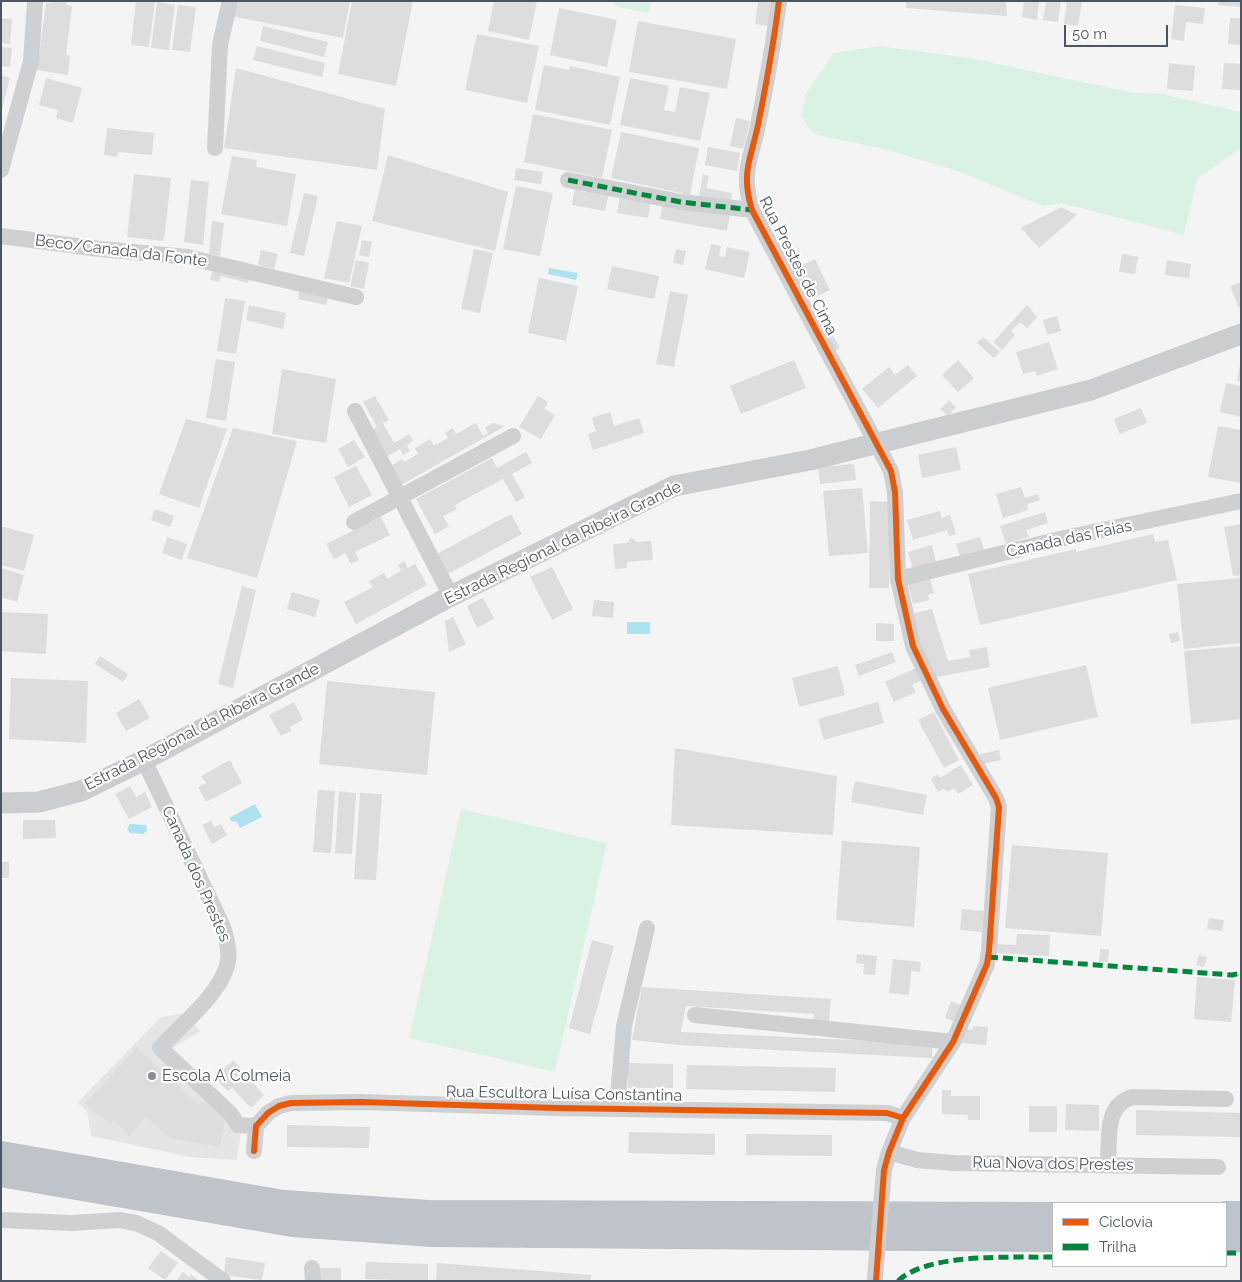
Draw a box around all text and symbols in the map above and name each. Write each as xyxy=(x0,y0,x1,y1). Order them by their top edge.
scale bar xyxy=(1067,15,1171,47)
text: 50 m xyxy=(1072,25,1107,43)
street label: Rua Prestes de Cima xyxy=(755,194,841,338)
street label: Beco/Canada da Fonte xyxy=(34,231,208,271)
street label: Estrada Regional da Ribeira Grande xyxy=(442,477,684,609)
street label: Canada das Faias xyxy=(1004,516,1134,562)
street label: Estrada Regional da Ribeira Grande xyxy=(81,659,323,795)
street label: Canada dos Prestes xyxy=(157,803,235,945)
place label: Escola A Colmeia xyxy=(162,1066,291,1086)
marker: Escola A Colmeia xyxy=(146,1070,158,1082)
street label: Rua Escultora Luísa Constantina xyxy=(446,1082,682,1106)
street label: Rua Nova dos Prestes xyxy=(972,1153,1134,1175)
legend xyxy=(1052,1202,1227,1267)
text: Ciclovia xyxy=(1099,1213,1153,1231)
text: Trilha xyxy=(1099,1238,1136,1256)

